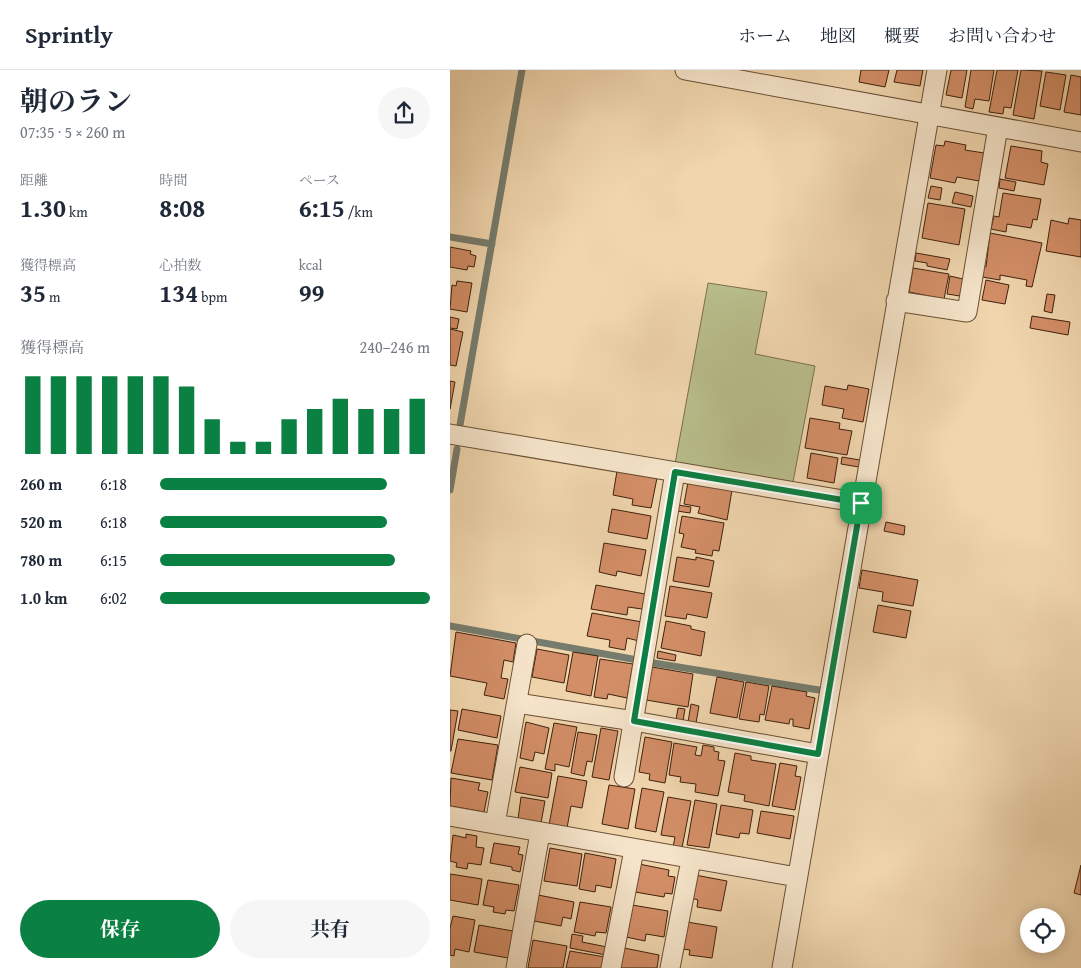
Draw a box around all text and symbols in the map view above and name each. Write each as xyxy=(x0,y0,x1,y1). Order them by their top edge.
text: Sprintly xyxy=(25,17,113,52)
text: ホーム xyxy=(738,22,792,49)
text: 地図 xyxy=(820,22,856,49)
text: 概要 xyxy=(884,22,920,49)
text: お問い合わせ xyxy=(948,22,1056,49)
text: 朝のラン xyxy=(20,80,132,121)
button: share xyxy=(378,87,430,139)
text: 07:35 · 5 × 260 m xyxy=(20,120,125,144)
text: 距離 xyxy=(20,170,48,190)
text: 時間 xyxy=(159,170,187,190)
text: ペース xyxy=(299,170,340,190)
text: 1.30 xyxy=(20,190,66,226)
text: 8:08 xyxy=(159,190,205,226)
text: 6:15 xyxy=(299,190,345,226)
text: km xyxy=(66,202,88,222)
text: /km xyxy=(345,202,373,222)
text: 獲得標高 xyxy=(20,255,76,275)
text: 心拍数 xyxy=(159,255,201,275)
text: kcal xyxy=(299,255,323,275)
text: 35 xyxy=(20,275,46,311)
text: 134 xyxy=(159,275,198,311)
text: 99 xyxy=(299,275,325,311)
text: m xyxy=(46,287,60,307)
text: bpm xyxy=(198,287,228,307)
text: 獲得標高 xyxy=(20,335,84,359)
text: 240–246 m xyxy=(360,335,430,359)
text: 260 m xyxy=(20,472,62,496)
text: 6:18 xyxy=(100,472,127,496)
pin xyxy=(840,482,882,524)
icon: arrive xyxy=(847,489,875,517)
text: 520 m xyxy=(20,510,62,534)
text: 6:18 xyxy=(100,510,127,534)
text: 780 m xyxy=(20,548,62,572)
text: 6:15 xyxy=(100,548,127,572)
text: 1.0 km xyxy=(20,586,67,610)
text: 6:02 xyxy=(100,586,127,610)
button: 保存 xyxy=(20,900,220,958)
button: 共有 xyxy=(230,900,430,958)
map controls xyxy=(1020,908,1065,953)
button: locate xyxy=(1020,908,1065,953)

